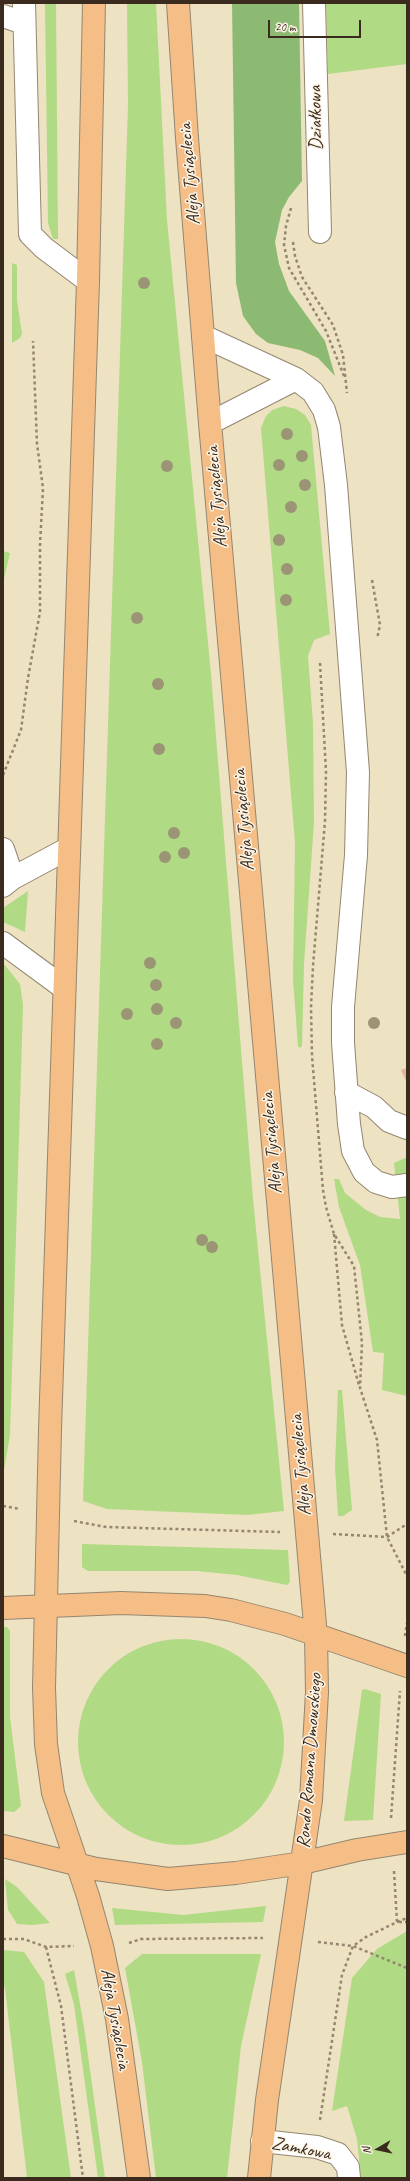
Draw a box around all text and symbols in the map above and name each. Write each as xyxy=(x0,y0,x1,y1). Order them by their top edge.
scale bar xyxy=(270,12,363,38)
text: 20 m xyxy=(275,19,295,35)
street label: Działkowa xyxy=(304,86,328,150)
street label: Aleja Tysiąclecia xyxy=(174,122,206,226)
street label: Aleja Tysiąclecia xyxy=(201,445,233,549)
street label: Aleja Tysiąclecia xyxy=(228,768,260,872)
street label: Aleja Tysiąclecia xyxy=(256,1091,288,1195)
street label: Aleja Tysiąclecia xyxy=(285,1413,317,1517)
street label: Rondo Romana Dmowskiego xyxy=(293,1673,327,1849)
street label: Aleja Tysiąclecia xyxy=(95,1967,135,2071)
north arrow xyxy=(358,2129,398,2169)
street label: Zamkowa xyxy=(270,2132,332,2166)
text: N xyxy=(359,2146,374,2155)

